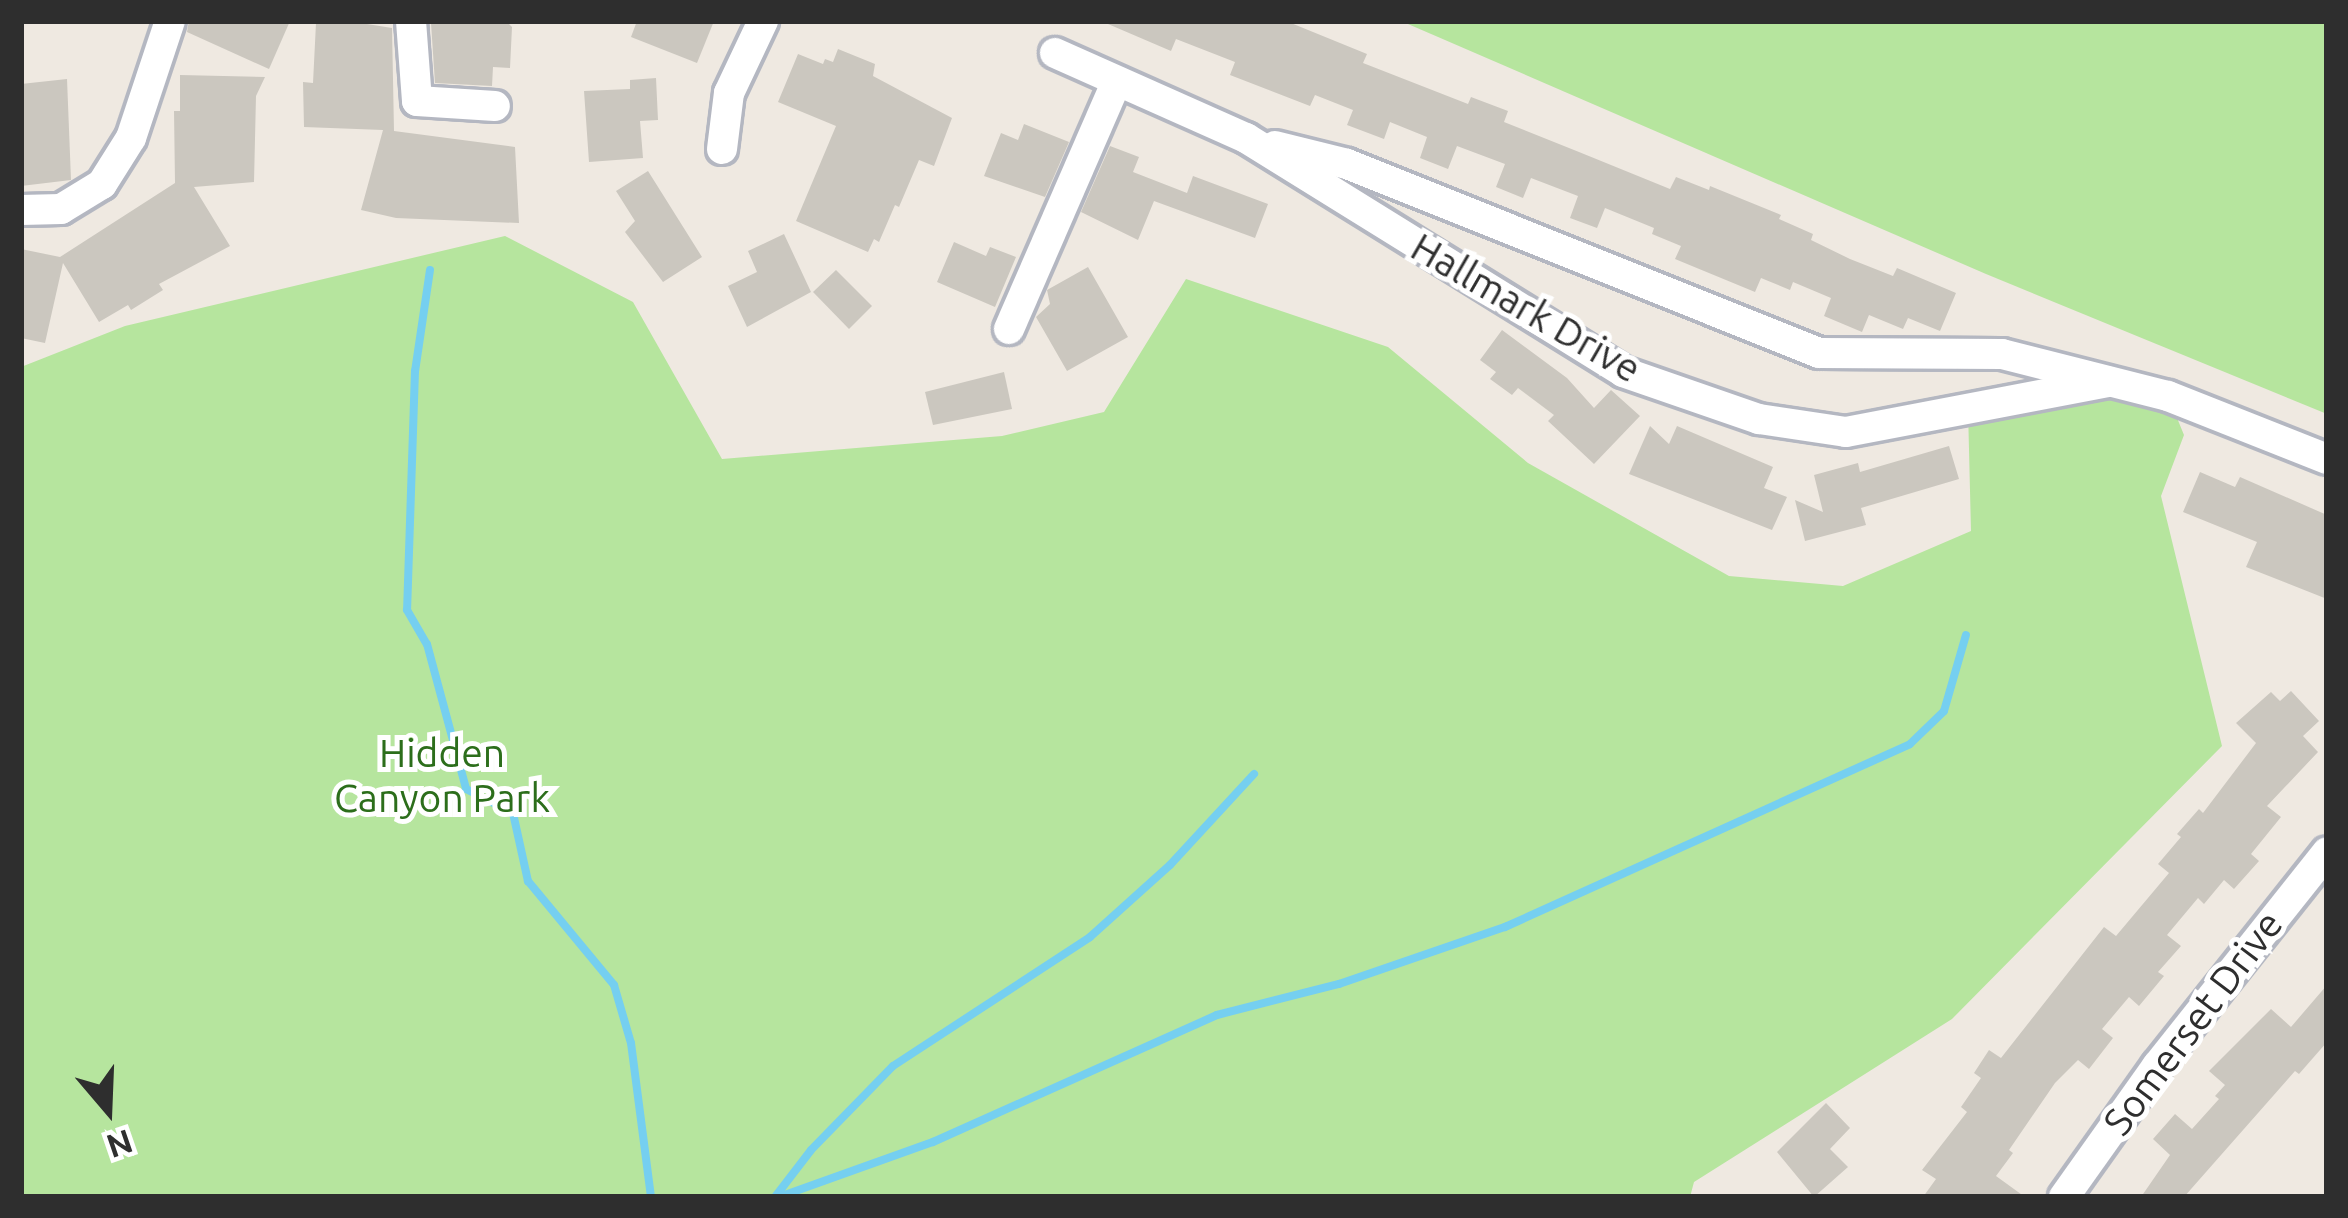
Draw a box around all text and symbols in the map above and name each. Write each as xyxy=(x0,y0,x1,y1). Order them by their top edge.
street label: Hallmark Drive xyxy=(1403,223,1649,393)
park label: Hidden Canyon Park xyxy=(334,731,550,822)
street label: Somerset Drive xyxy=(2094,902,2292,1144)
north arrow xyxy=(48,1050,168,1170)
text: N xyxy=(102,1123,138,1166)

